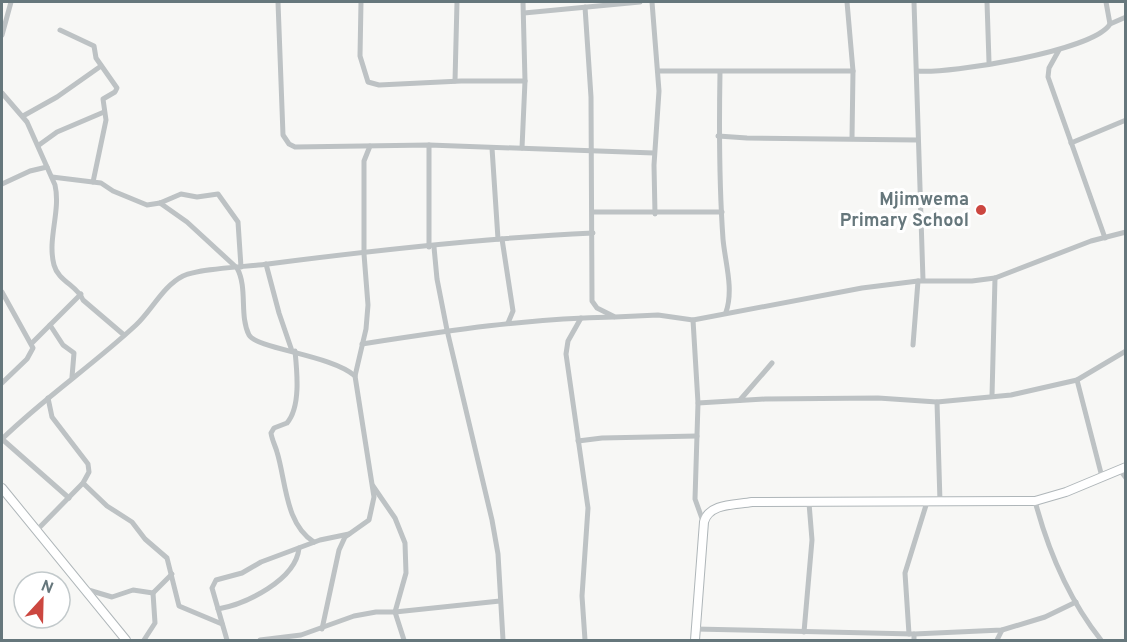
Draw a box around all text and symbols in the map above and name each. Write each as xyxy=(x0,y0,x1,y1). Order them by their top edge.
place label: Mjimwema Primary School xyxy=(840,189,969,233)
marker: Mjimwema Primary School xyxy=(974,203,988,217)
north arrow xyxy=(12,570,72,630)
text: N xyxy=(38,577,56,599)

